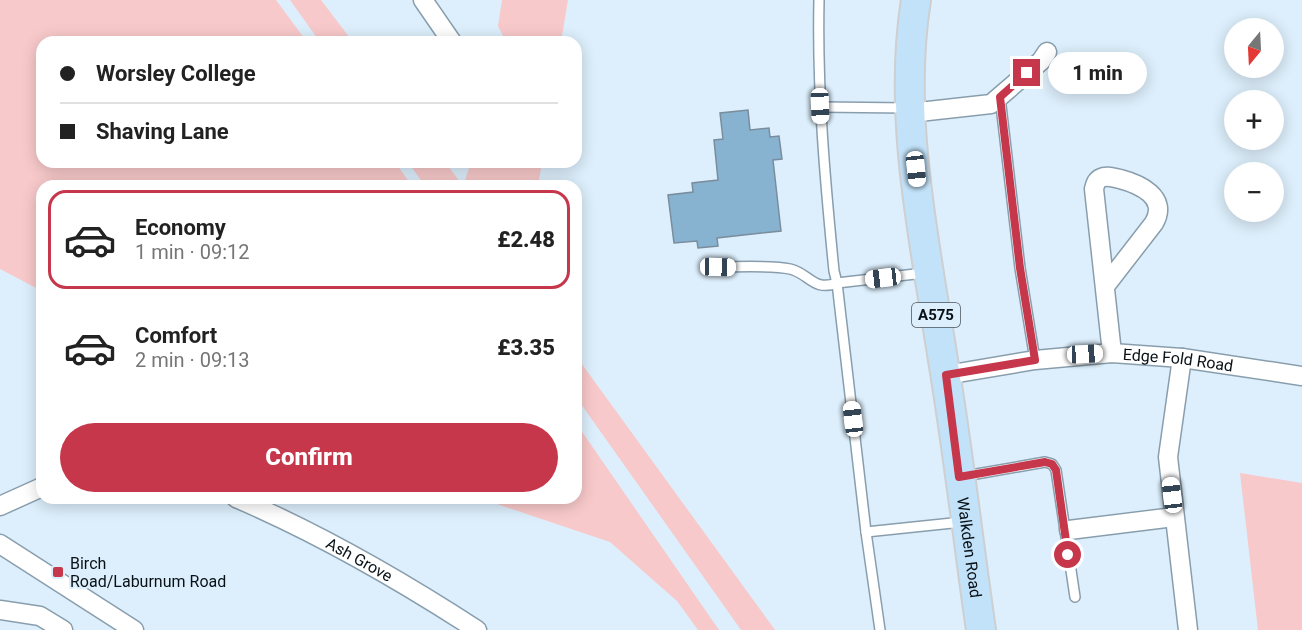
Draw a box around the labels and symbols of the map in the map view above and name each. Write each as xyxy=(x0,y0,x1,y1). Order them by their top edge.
north arrow xyxy=(1224,18,1284,78)
callout: 1 min xyxy=(1048,52,1147,94)
route end xyxy=(1013,59,1040,86)
car xyxy=(810,88,830,124)
car xyxy=(905,150,927,188)
car xyxy=(700,258,736,276)
car xyxy=(864,267,902,289)
road number: A575 xyxy=(912,303,960,327)
car xyxy=(1067,344,1103,364)
street label: Edge Fold Road xyxy=(1122,344,1235,375)
car xyxy=(842,400,864,438)
car xyxy=(1161,476,1183,514)
street label: Walkden Road xyxy=(954,496,986,599)
street label: Ash Grove xyxy=(323,533,396,585)
route start xyxy=(1054,541,1081,568)
place label: Birch Road/Laburnum Road xyxy=(70,554,226,591)
marker: Birch Road/Laburnum Road xyxy=(51,565,65,579)

